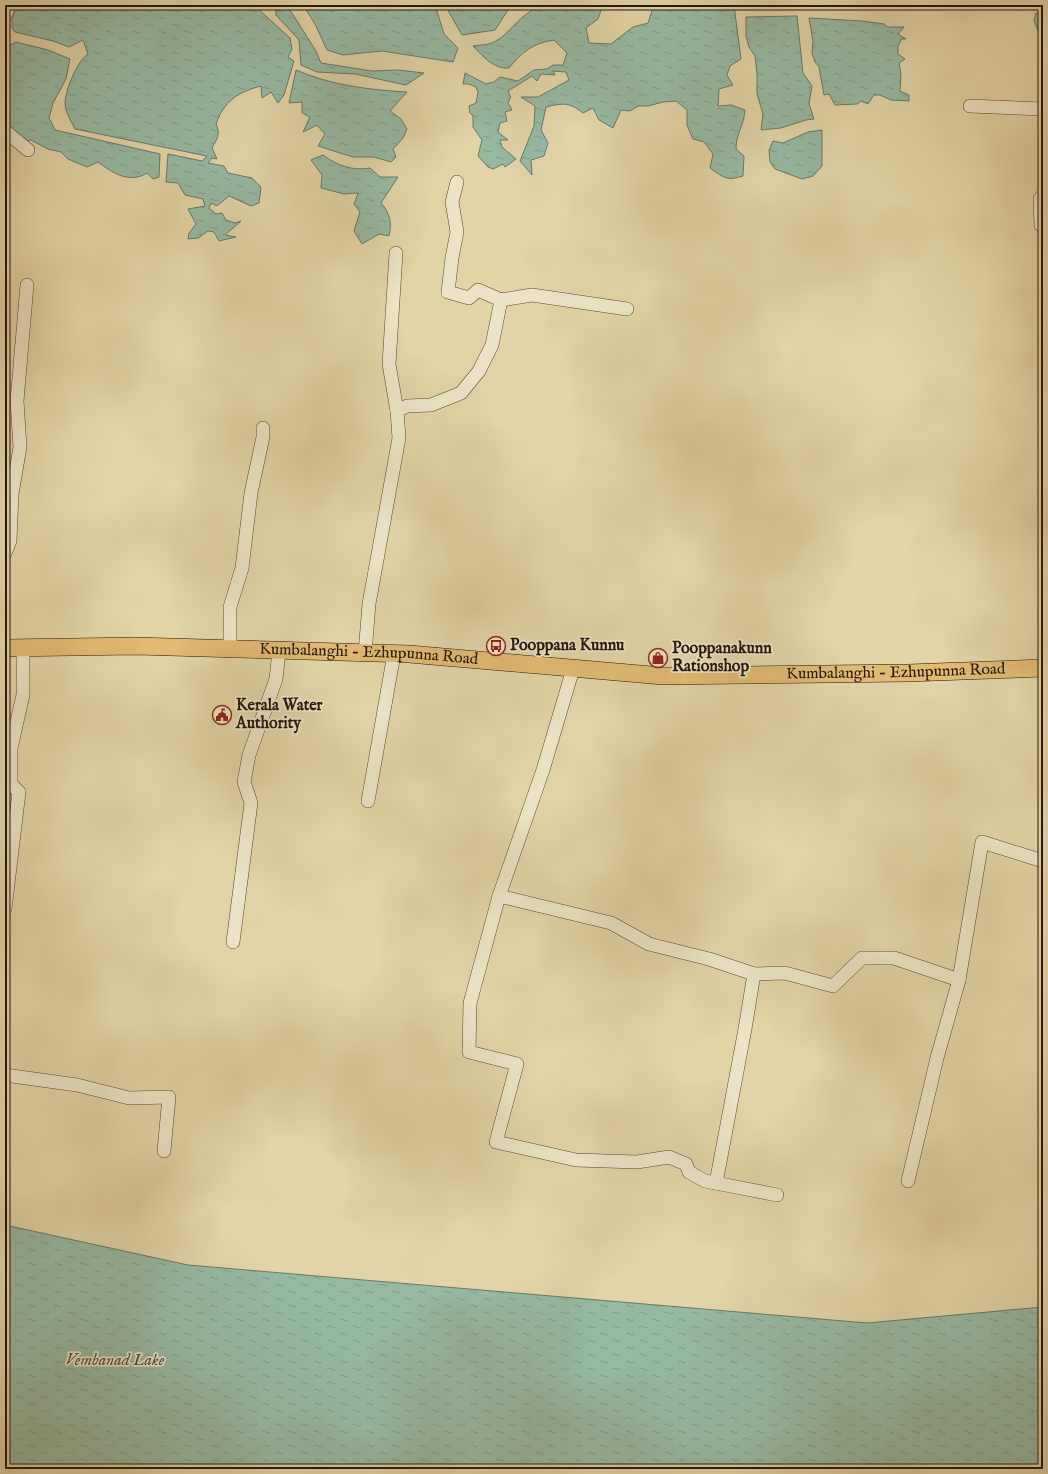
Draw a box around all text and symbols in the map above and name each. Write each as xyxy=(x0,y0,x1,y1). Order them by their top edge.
bus stop icon: Pooppana Kunnu xyxy=(485,635,507,657)
place label: Pooppana Kunnu xyxy=(510,636,625,656)
place label: Pooppanakunn Rationshop xyxy=(672,639,772,677)
street label: Kumbalanghi - Ezhupunna Road xyxy=(259,640,480,670)
shop icon: Pooppanakunn Rationshop xyxy=(647,647,669,669)
street label: Kumbalanghi - Ezhupunna Road xyxy=(786,659,1006,684)
place label: Kerala Water Authority xyxy=(235,696,323,734)
public building icon: Kerala Water Authority xyxy=(211,704,233,726)
water label: Vembanad Lake xyxy=(65,1350,165,1371)

